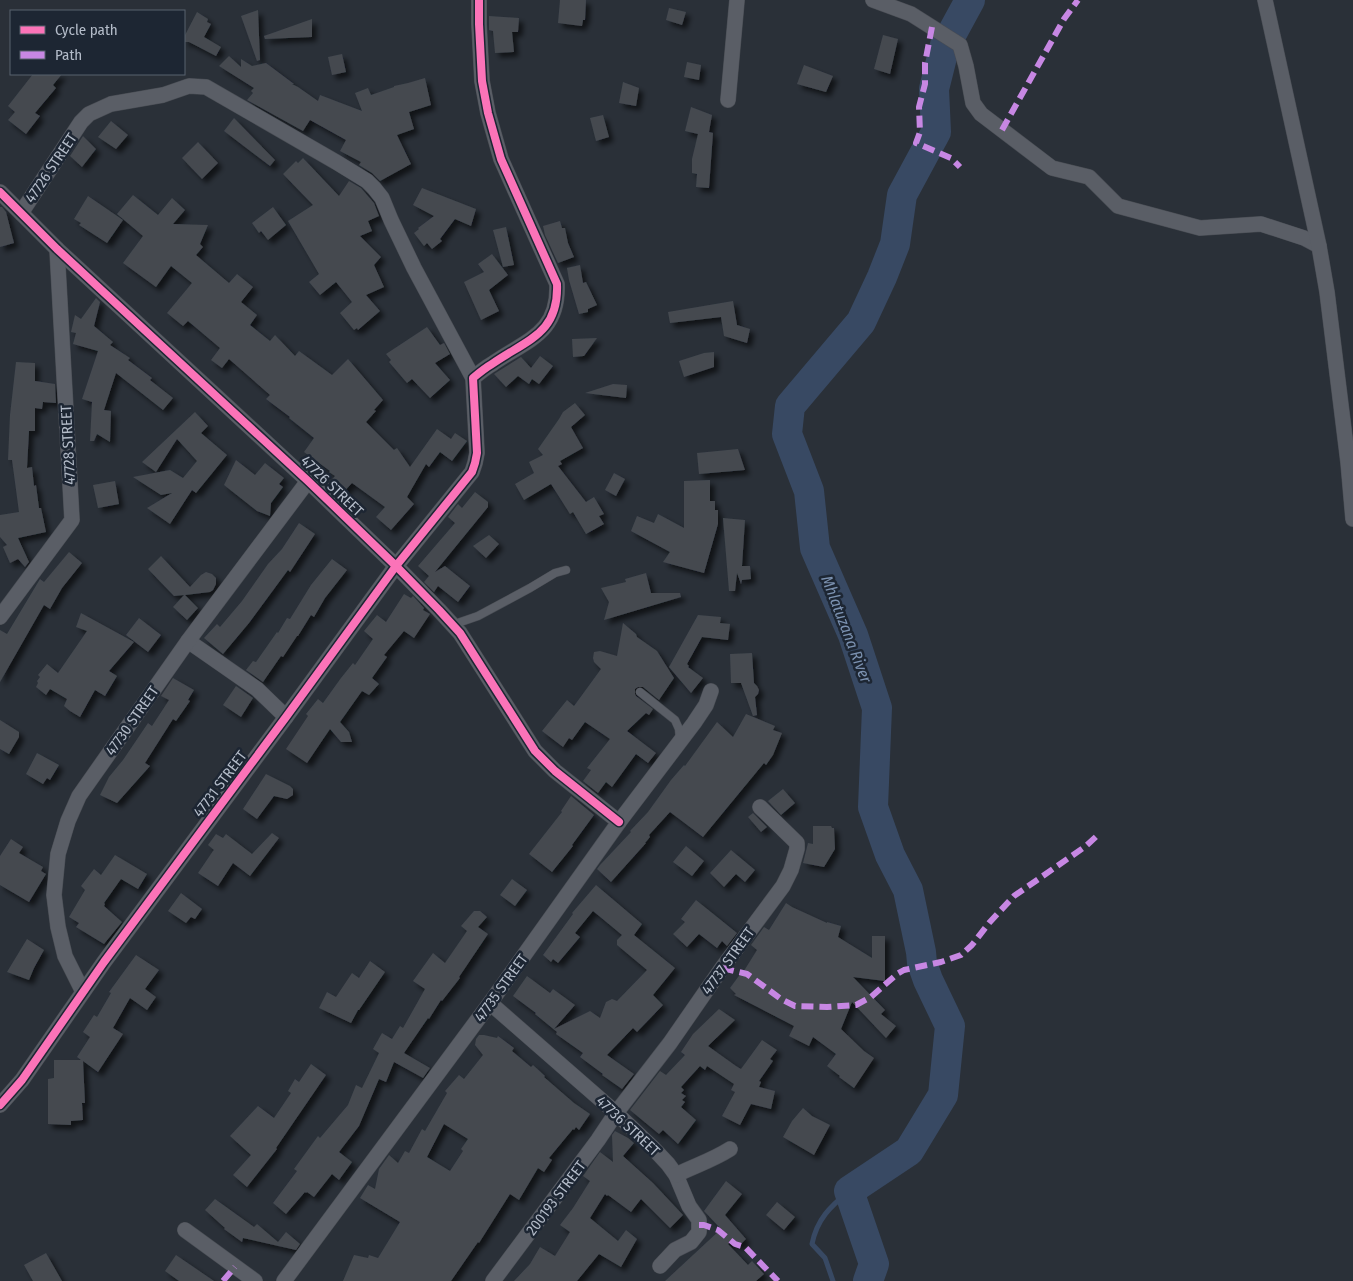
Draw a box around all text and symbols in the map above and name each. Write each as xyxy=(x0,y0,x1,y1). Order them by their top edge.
legend xyxy=(10,10,185,75)
text: Cycle path xyxy=(55,21,118,39)
text: Path xyxy=(55,46,82,64)
street label: 47726 STREET xyxy=(21,130,81,206)
street label: 47728 STREET xyxy=(57,405,79,485)
street label: 47726 STREET xyxy=(297,452,367,520)
water label: Mhlatuzana River xyxy=(817,573,876,686)
street label: 47730 STREET xyxy=(102,683,162,759)
street label: 47731 STREET xyxy=(189,747,251,821)
street label: 47737 STREET xyxy=(698,924,758,998)
street label: 47735 STREET xyxy=(470,951,532,1025)
street label: 47736 STREET xyxy=(593,1092,663,1160)
street label: 200193 STREET xyxy=(522,1157,590,1239)

